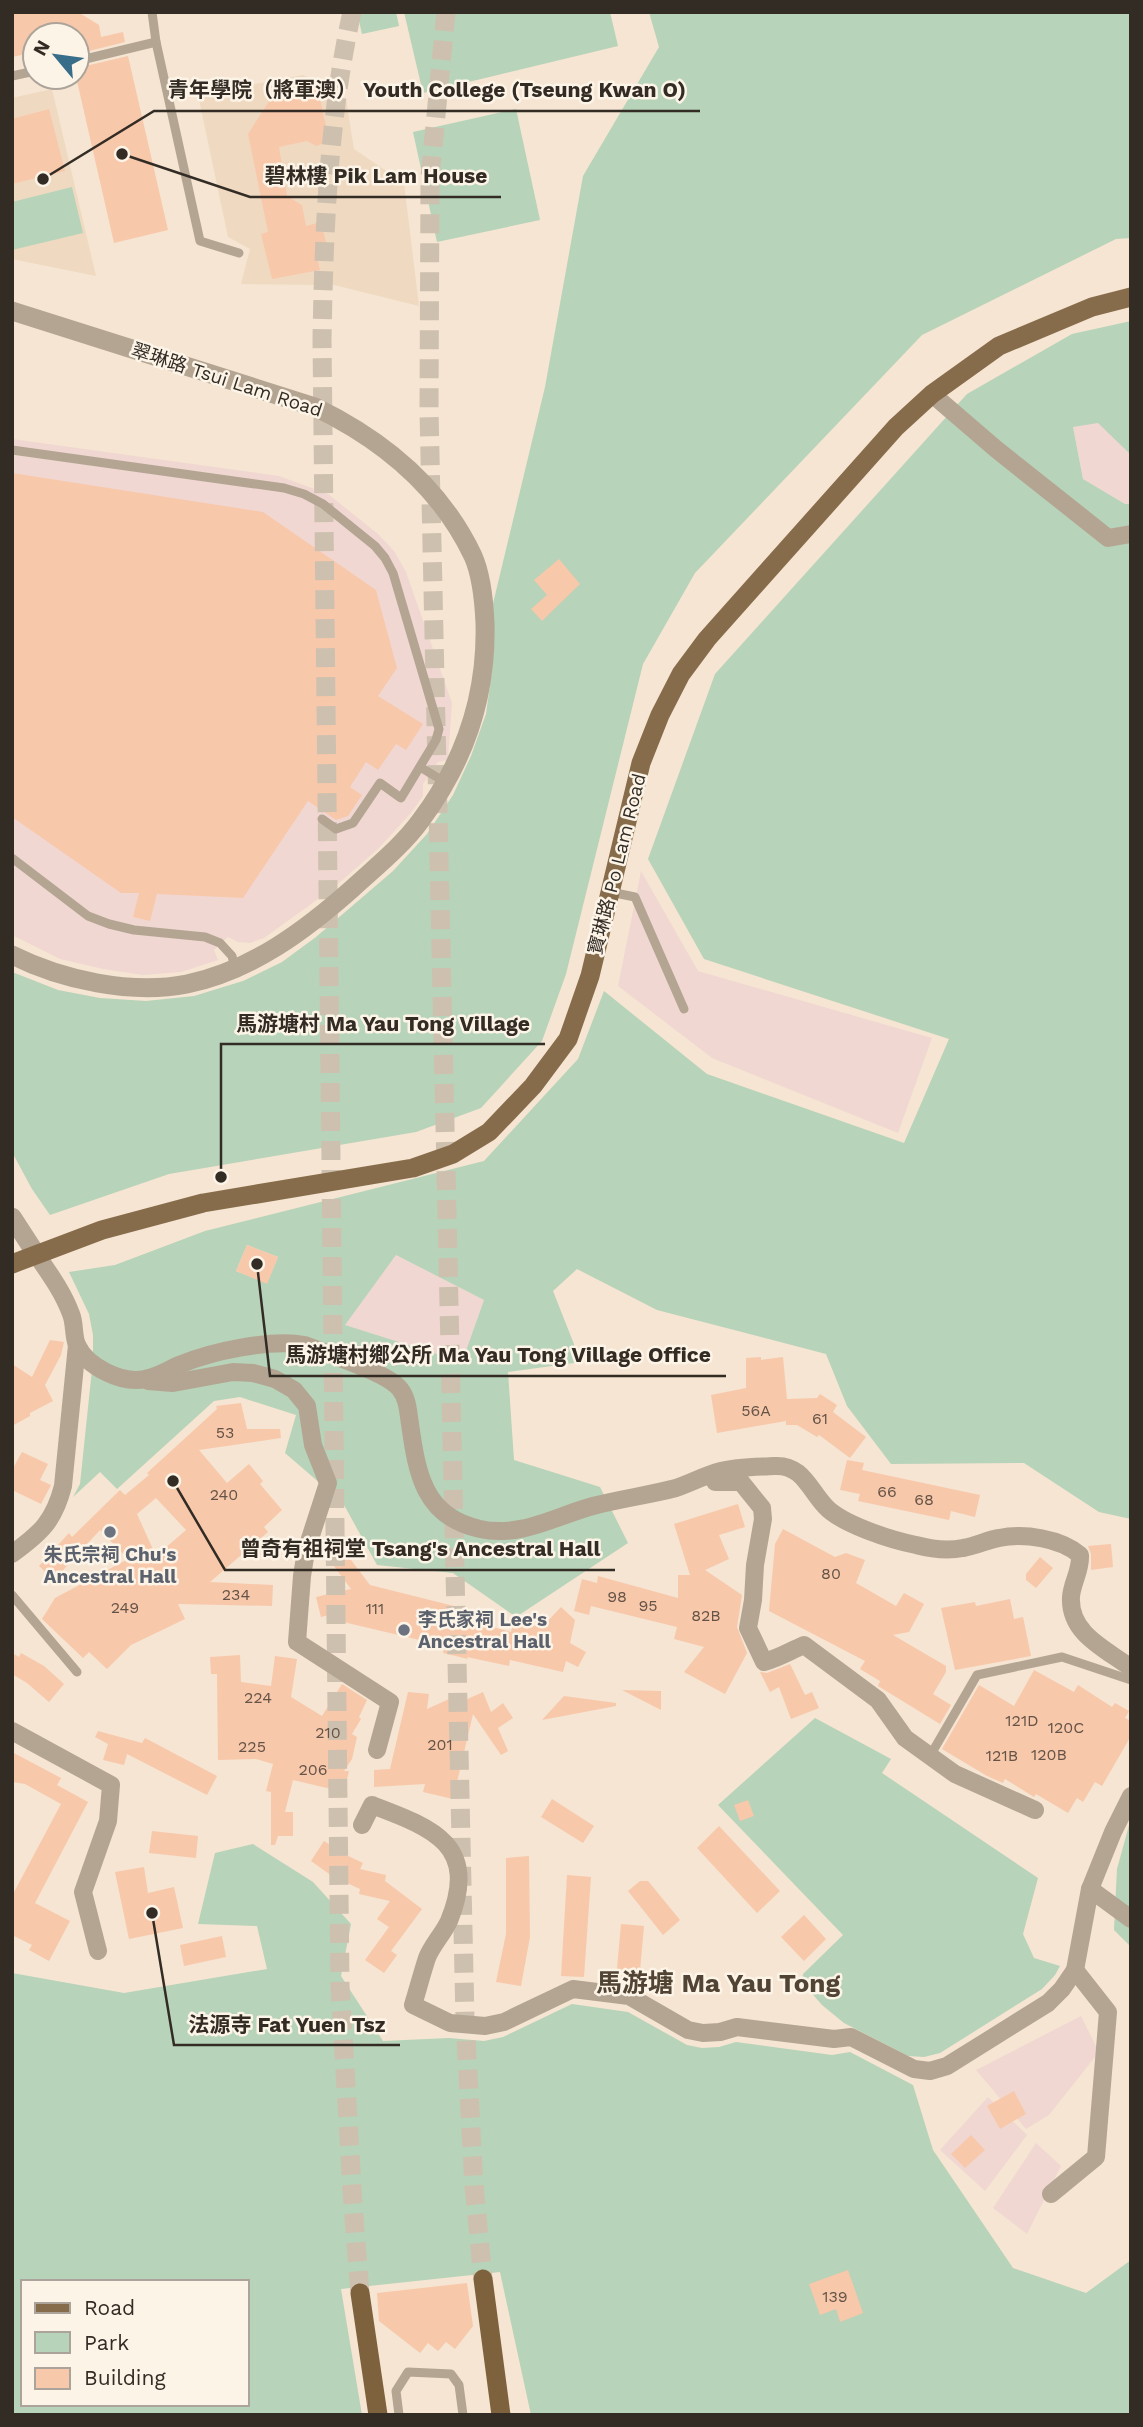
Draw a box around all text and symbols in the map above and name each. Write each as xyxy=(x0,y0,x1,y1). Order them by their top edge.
north arrow xyxy=(21,21,91,91)
text: N xyxy=(28,36,55,60)
callout: 青年學院（將軍澳） Youth College (Tseung Kwan O) xyxy=(154,69,700,111)
text: 青年學院（將軍澳） Youth College (Tseung Kwan O) xyxy=(168,77,686,102)
callout: 碧林樓 Pik Lam House xyxy=(250,155,501,197)
text: 碧林樓 Pik Lam House xyxy=(265,163,487,188)
street label: 翠琳路 Tsui Lam Road xyxy=(129,338,325,422)
street label: 寶琳路 Po Lam Road xyxy=(583,771,651,957)
callout: 馬游塘村 Ma Yau Tong Village xyxy=(221,1002,545,1044)
text: 馬游塘村 Ma Yau Tong Village xyxy=(236,1011,530,1036)
callout: 馬游塘村鄉公所 Ma Yau Tong Village Office xyxy=(270,1334,726,1376)
text: 馬游塘村鄉公所 Ma Yau Tong Village Office xyxy=(285,1342,711,1367)
house number: 56A xyxy=(741,1401,771,1420)
house number: 61 xyxy=(812,1409,828,1428)
house number: 53 xyxy=(216,1423,234,1442)
house number: 66 xyxy=(877,1482,897,1501)
house number: 240 xyxy=(210,1485,238,1504)
house number: 68 xyxy=(914,1490,934,1509)
marker: 朱氏宗祠 Chu's Ancestral Hall xyxy=(102,1524,118,1540)
callout: 曾奇有祖祠堂 Tsang's Ancestral Hall xyxy=(225,1528,615,1570)
text: 曾奇有祖祠堂 Tsang's Ancestral Hall xyxy=(240,1536,600,1561)
place label: 朱氏宗祠 Chu's Ancestral Hall xyxy=(44,1543,177,1588)
house number: 80 xyxy=(821,1564,841,1583)
house number: 234 xyxy=(222,1585,250,1604)
house number: 98 xyxy=(607,1587,627,1606)
house number: 95 xyxy=(638,1596,658,1615)
house number: 249 xyxy=(111,1598,139,1617)
house number: 111 xyxy=(366,1599,384,1618)
house number: 82B xyxy=(691,1606,721,1625)
place label: 李氏家祠 Lee's Ancestral Hall xyxy=(418,1608,552,1653)
marker: 李氏家祠 Lee's Ancestral Hall xyxy=(396,1622,412,1638)
house number: 224 xyxy=(244,1688,272,1707)
house number: 121D xyxy=(1005,1711,1039,1730)
house number: 120C xyxy=(1048,1718,1084,1737)
house number: 210 xyxy=(315,1723,341,1742)
house number: 201 xyxy=(427,1735,453,1754)
house number: 225 xyxy=(238,1737,266,1756)
house number: 120B xyxy=(1031,1745,1067,1764)
house number: 121B xyxy=(986,1746,1018,1765)
house number: 206 xyxy=(298,1760,328,1779)
district label: 馬游塘 Ma Yau Tong xyxy=(596,1968,840,1998)
callout: 法源寺 Fat Yuen Tsz xyxy=(174,2003,400,2045)
text: 法源寺 Fat Yuen Tsz xyxy=(188,2012,386,2037)
legend xyxy=(21,2280,248,2406)
house number: 139 xyxy=(822,2287,848,2306)
text: Road xyxy=(84,2295,135,2320)
text: Park xyxy=(84,2330,129,2355)
text: Building xyxy=(84,2365,166,2390)

